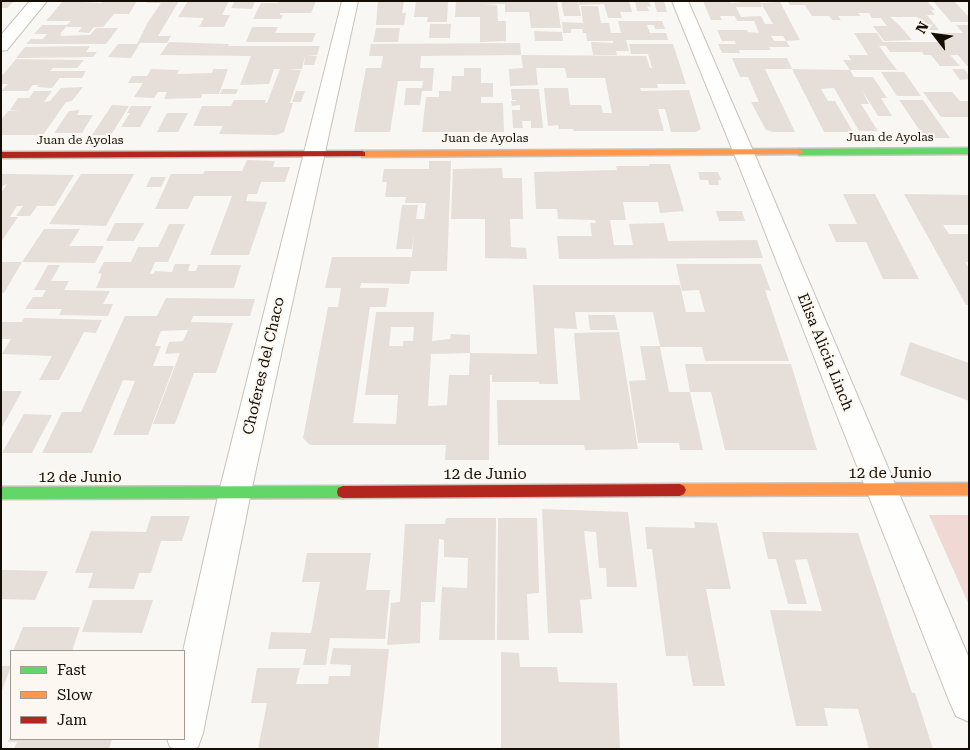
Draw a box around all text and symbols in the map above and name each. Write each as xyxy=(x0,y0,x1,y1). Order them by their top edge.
north arrow xyxy=(910,10,960,60)
text: N xyxy=(912,19,932,36)
street label: Juan de Ayolas xyxy=(847,130,933,144)
street label: Juan de Ayolas xyxy=(442,131,528,145)
street label: Juan de Ayolas xyxy=(37,133,123,147)
street label: Elisa Alicia Linch xyxy=(793,291,857,413)
street label: Choferes del Chaco xyxy=(239,295,289,437)
street label: 12 de Junio xyxy=(848,465,932,483)
street label: 12 de Junio xyxy=(443,466,527,484)
street label: 12 de Junio xyxy=(38,469,122,487)
legend xyxy=(10,650,185,740)
text: Fast xyxy=(57,661,86,679)
text: Slow xyxy=(57,686,92,704)
text: Jam xyxy=(57,711,87,729)

